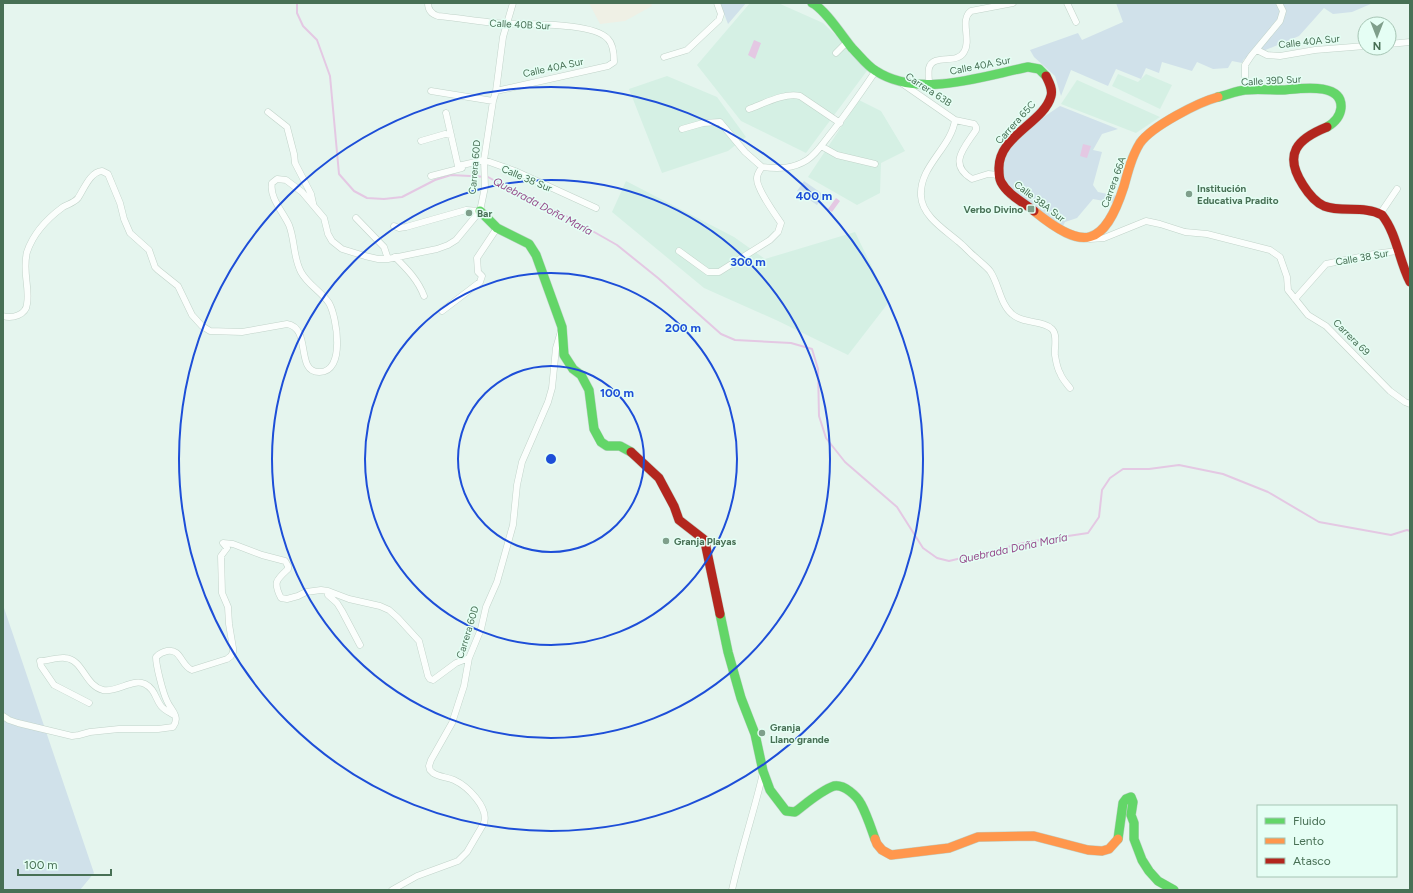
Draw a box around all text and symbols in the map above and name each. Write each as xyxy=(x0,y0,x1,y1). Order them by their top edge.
street label: Calle 40B Sur xyxy=(489,16,551,33)
north arrow xyxy=(1357,16,1397,56)
street label: Calle 40A Sur xyxy=(1278,32,1341,51)
text: N xyxy=(1373,39,1381,52)
street label: Calle 40A Sur xyxy=(949,53,1012,78)
street label: Calle 40A Sur xyxy=(522,55,585,80)
street label: Carrera 63B xyxy=(903,70,954,109)
street label: Calle 39D Sur xyxy=(1241,72,1302,89)
street label: Carrera 65C xyxy=(992,98,1038,147)
street label: Carrera 60D xyxy=(466,139,483,195)
street label: Carrera 66A xyxy=(1098,155,1129,210)
street label: Calle 38 Sur xyxy=(500,162,555,195)
water label: Quebrada Doña María xyxy=(491,175,595,238)
street label: Calle 38A Sur xyxy=(1012,178,1068,225)
place label: Institución Educativa Pradito xyxy=(1197,182,1279,207)
text: 400 m xyxy=(796,189,832,203)
marker: Institución Educativa Pradito xyxy=(1184,189,1194,199)
place label: Verbo Divino xyxy=(963,203,1023,216)
marker: Verbo Divino xyxy=(1026,204,1036,214)
place label: Bar xyxy=(477,207,492,220)
marker: Bar xyxy=(464,208,474,218)
street label: Calle 38 Sur xyxy=(1334,246,1390,269)
text: 300 m xyxy=(730,255,766,269)
street label: Carrera 69 xyxy=(1330,316,1373,359)
text: 200 m xyxy=(665,321,701,335)
text: 100 m xyxy=(600,386,634,400)
centre of rings xyxy=(544,452,558,466)
water label: Quebrada Doña María xyxy=(958,530,1069,566)
place label: Granja Playas xyxy=(674,535,736,548)
marker: Granja Playas xyxy=(661,536,671,546)
street label: Carrera 60D xyxy=(453,604,482,660)
place label: Granja Llano grande xyxy=(770,721,830,746)
marker: Granja Llano grande xyxy=(757,728,767,738)
legend xyxy=(1257,805,1397,877)
text: Fluido xyxy=(1293,814,1326,828)
text: Lento xyxy=(1293,834,1324,848)
scale bar xyxy=(18,851,111,877)
text: Atasco xyxy=(1293,854,1331,868)
text: 100 m xyxy=(24,858,58,872)

